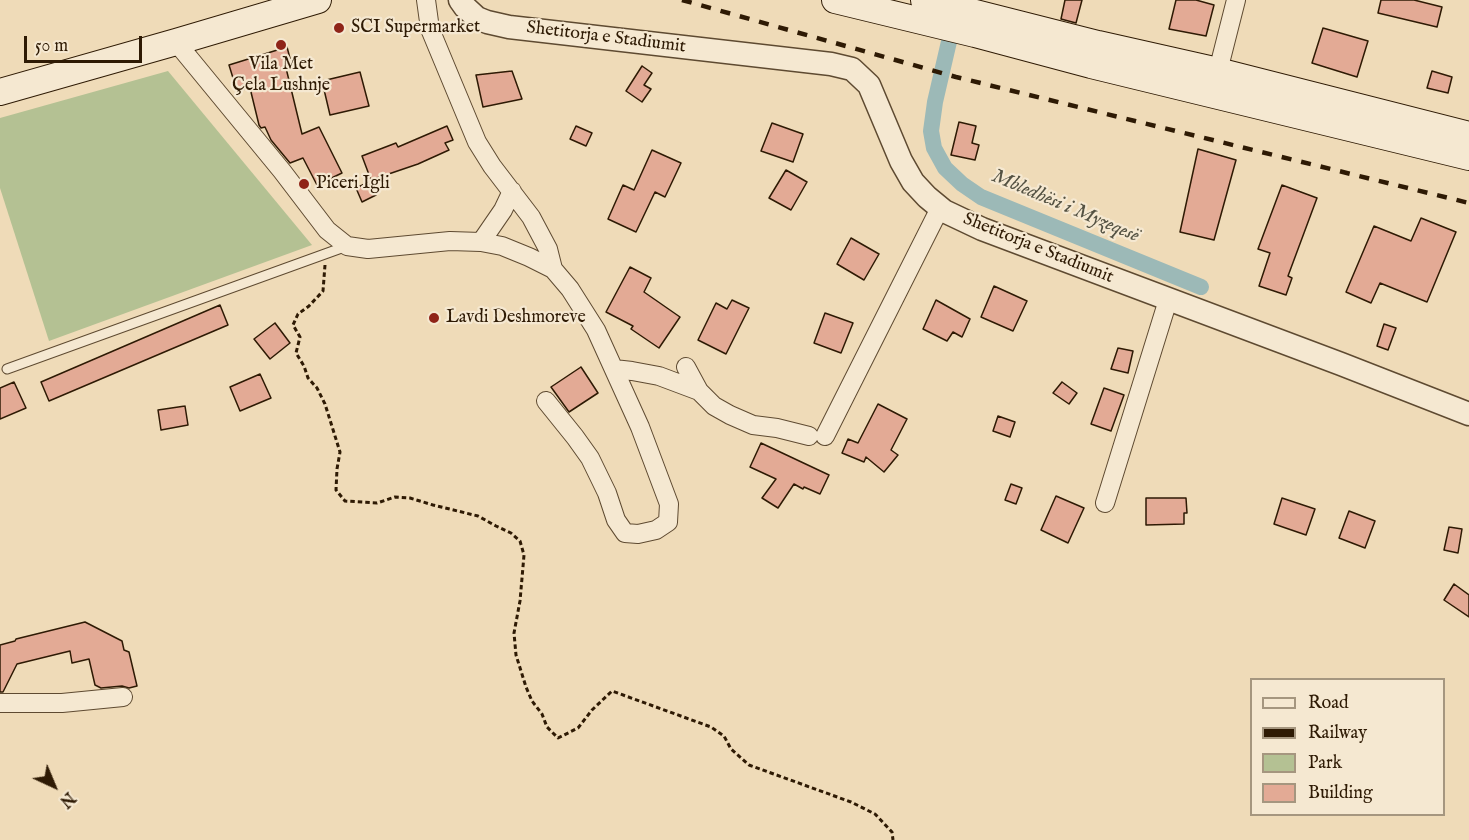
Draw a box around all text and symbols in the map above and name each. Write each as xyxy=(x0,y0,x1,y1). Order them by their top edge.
place label: SCI Supermarket xyxy=(351,17,480,39)
street label: Shetitorja e Stadiumit xyxy=(525,18,687,58)
marker: SCI Supermarket xyxy=(332,21,346,35)
scale bar xyxy=(27,24,146,62)
text: 50 m xyxy=(35,35,68,58)
marker: Vila Met Çela Lushnje xyxy=(274,38,288,52)
place label: Vila Met Çela Lushnje xyxy=(232,54,330,97)
water label: Mbledhësi i Myzeqesë xyxy=(988,165,1142,249)
place label: Piceri Igli xyxy=(316,173,390,195)
marker: Piceri Igli xyxy=(297,177,311,191)
street label: Shetitorja e Stadiumit xyxy=(960,209,1116,289)
place label: Lavdi Deshmoreve xyxy=(446,307,586,329)
marker: Lavdi Deshmoreve xyxy=(427,311,441,325)
legend xyxy=(1250,678,1445,816)
text: Road xyxy=(1308,692,1349,715)
text: Railway xyxy=(1308,722,1367,745)
text: Park xyxy=(1308,752,1342,775)
north arrow xyxy=(24,756,84,816)
text: Building xyxy=(1308,782,1373,805)
text: N xyxy=(55,787,78,811)

